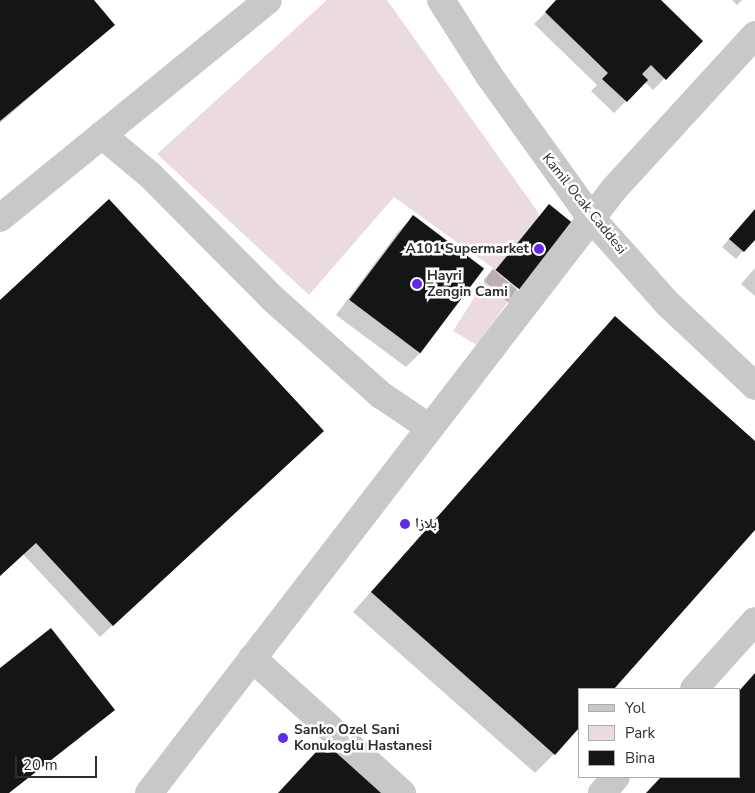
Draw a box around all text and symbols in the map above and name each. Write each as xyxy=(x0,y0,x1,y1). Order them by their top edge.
street label: Kamil Ocak Caddesi xyxy=(538,150,630,258)
place label: A101 Supermarket xyxy=(405,241,529,257)
marker: A101 Supermarket xyxy=(533,243,545,255)
place label: Hayri Zengin Cami xyxy=(427,268,508,300)
marker: Hayri Zengin Cami xyxy=(411,278,423,290)
place label: بلازا xyxy=(415,516,437,532)
marker: بلازا xyxy=(399,518,411,530)
legend xyxy=(578,688,740,778)
text: Yol xyxy=(625,698,646,718)
place label: Sanko Ozel Sani Konukoglu Hastanesi xyxy=(294,722,432,754)
text: Park xyxy=(625,723,655,743)
marker: Sanko Ozel Sani Konukoglu Hastanesi xyxy=(276,731,290,745)
scale bar xyxy=(18,746,100,778)
text: Bina xyxy=(625,748,655,768)
text: 20 m xyxy=(23,755,58,775)

